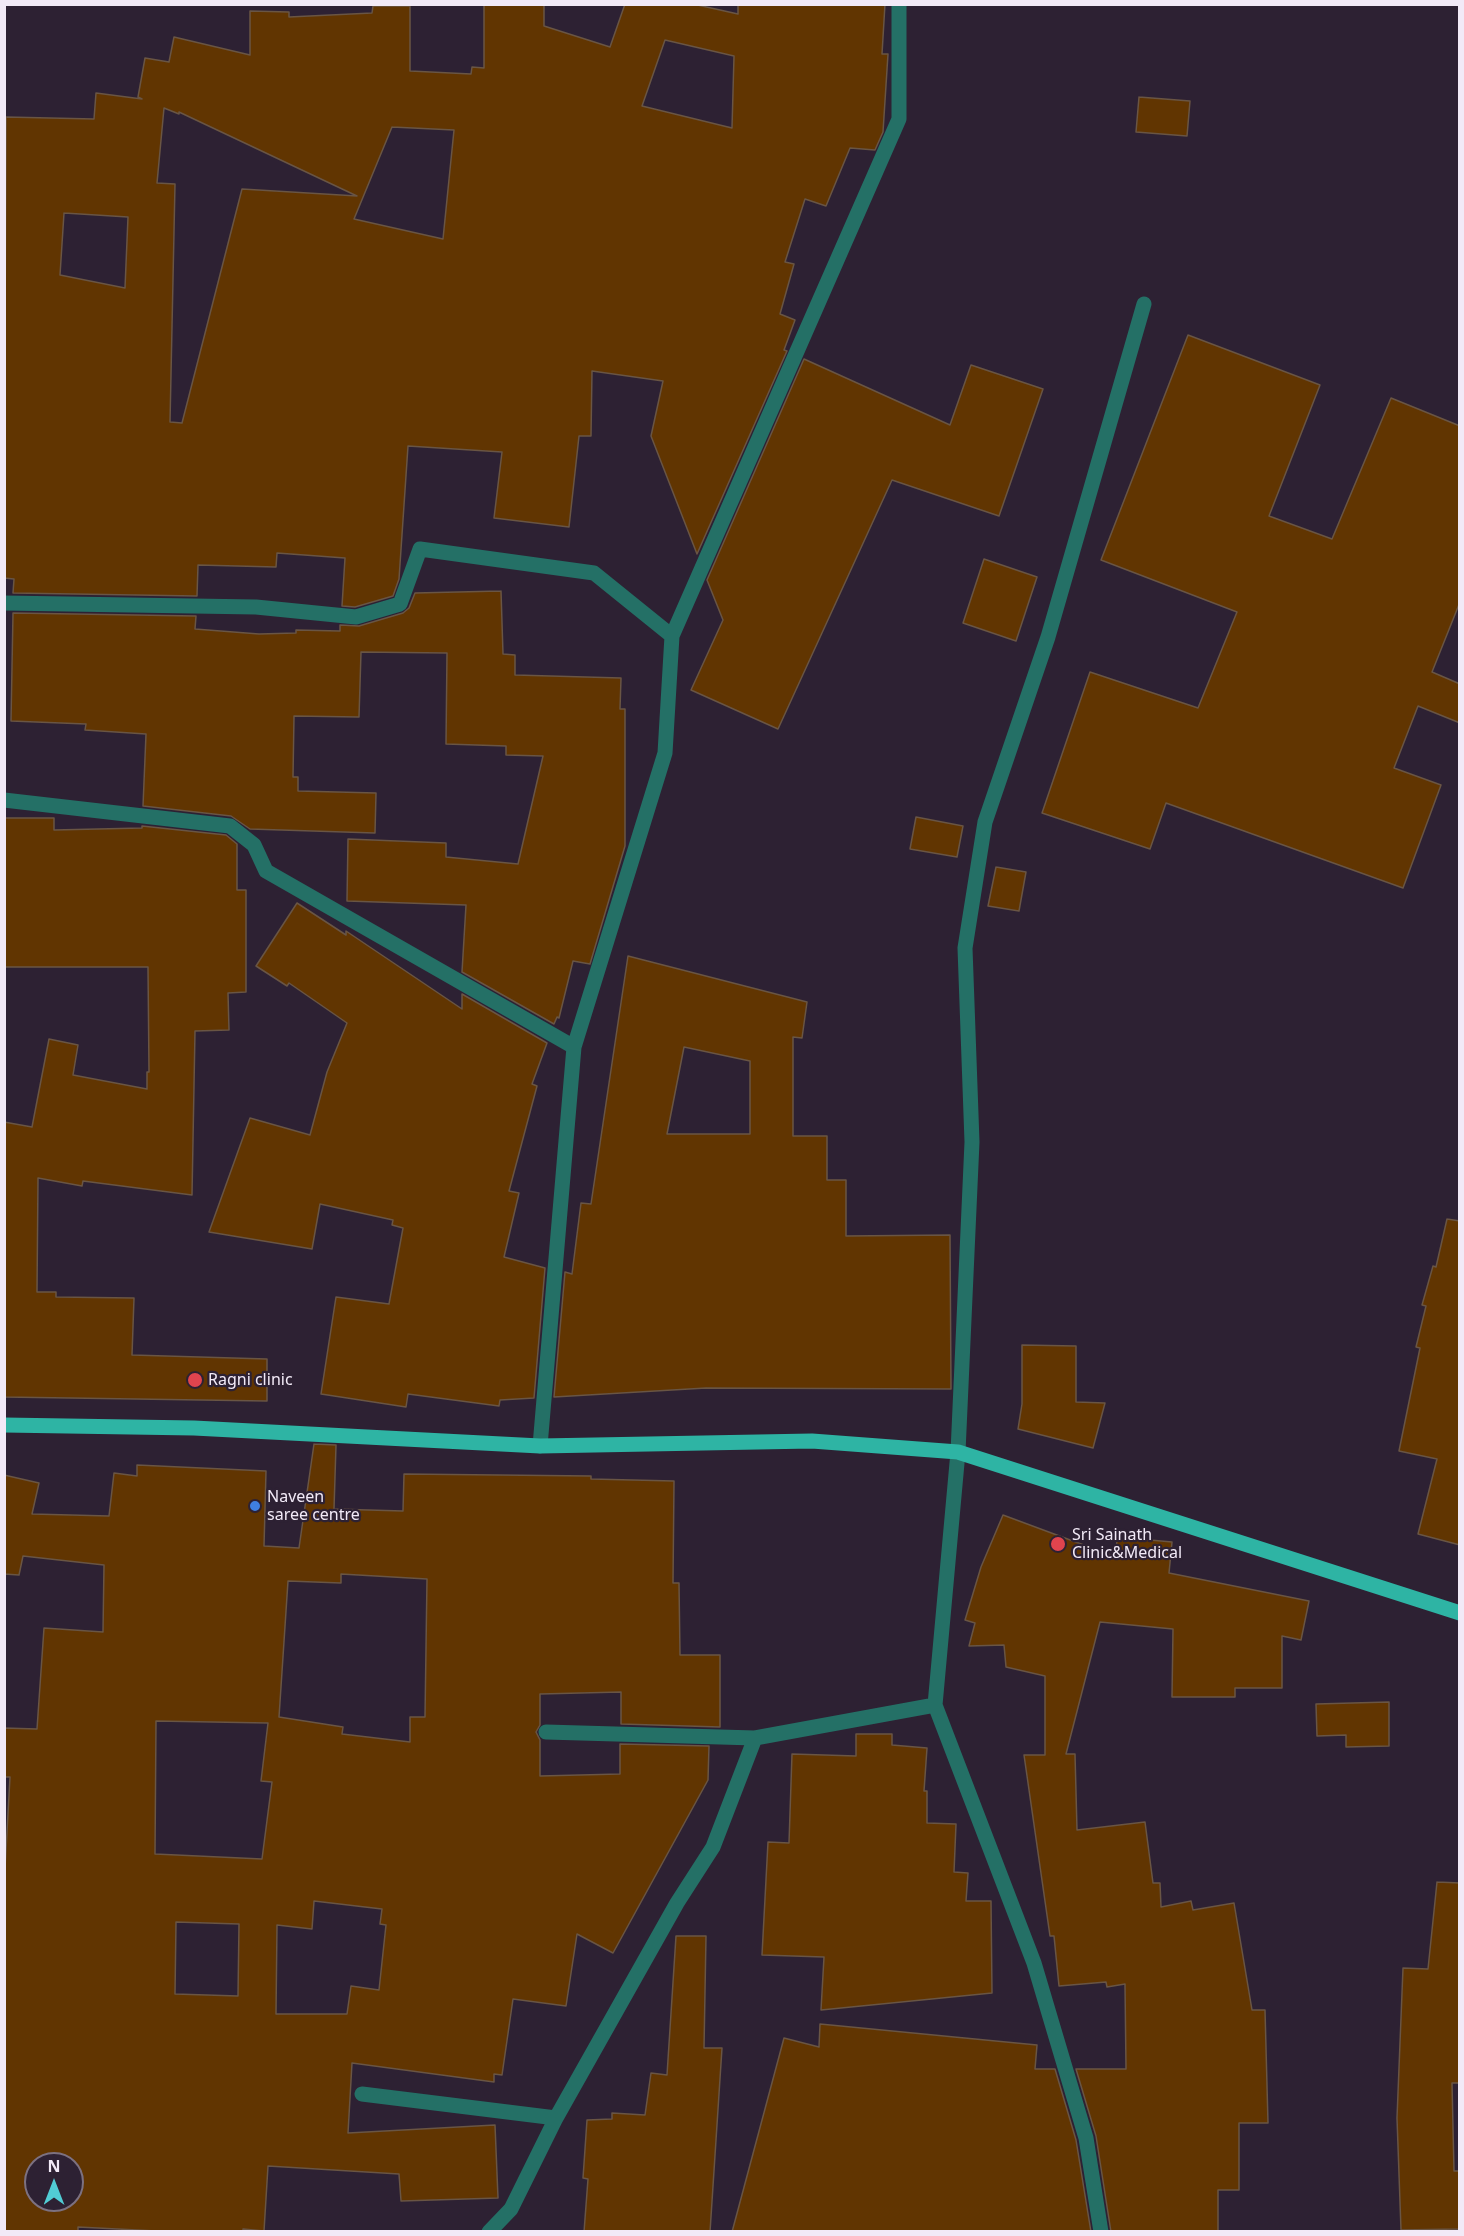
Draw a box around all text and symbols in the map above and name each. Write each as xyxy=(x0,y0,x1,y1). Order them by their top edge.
place label: Ragni clinic xyxy=(208,1370,293,1390)
marker: Ragni clinic xyxy=(186,1371,204,1389)
place label: Naveen saree centre xyxy=(267,1487,360,1525)
marker: Naveen saree centre xyxy=(248,1499,262,1513)
place label: Sri Sainath Clinic&Medical xyxy=(1072,1525,1182,1563)
marker: Sri Sainath Clinic&Medical xyxy=(1049,1535,1067,1553)
north arrow xyxy=(24,2152,84,2212)
text: N xyxy=(47,2155,61,2177)

